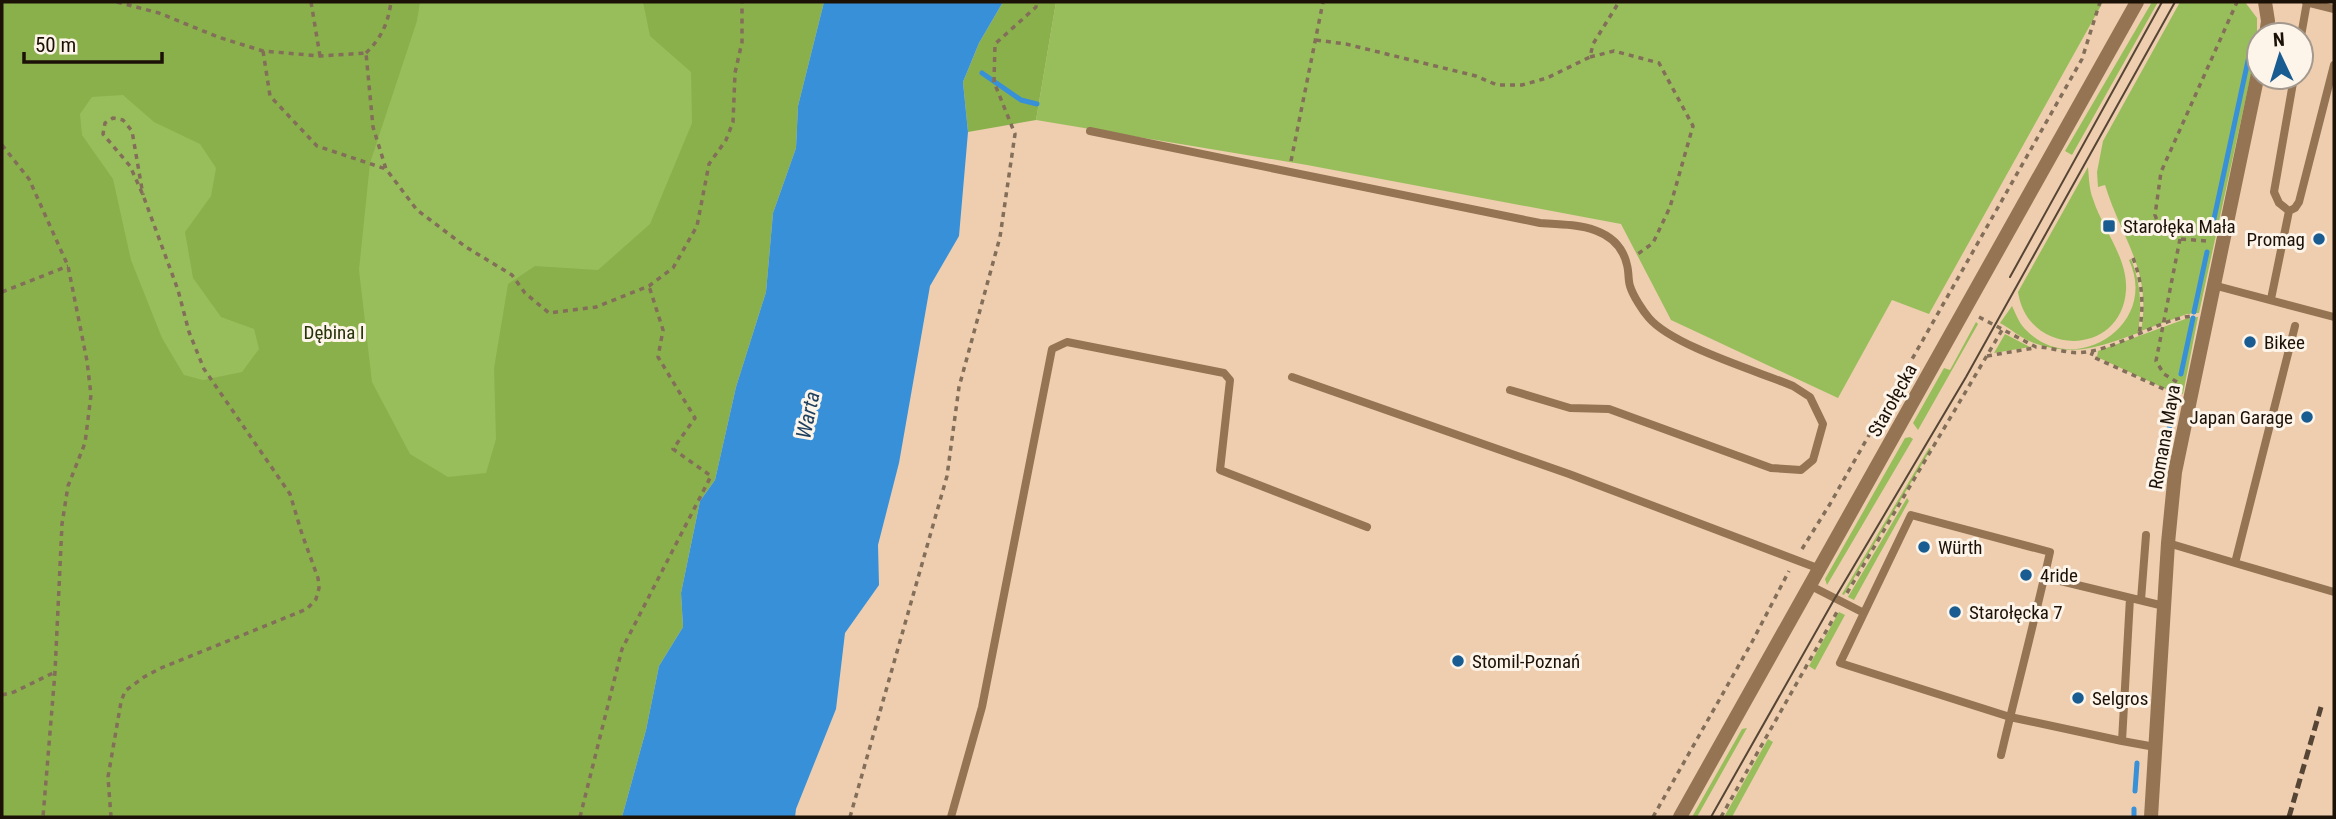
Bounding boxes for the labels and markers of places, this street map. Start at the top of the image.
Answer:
place label: Starołęka Mała [2123,215,2236,238]
marker: Starołęka Mała [2101,218,2117,234]
place label: Promag [2247,228,2305,251]
marker: Promag [2311,231,2327,247]
place label: Bikee [2264,331,2305,354]
marker: Bikee [2242,334,2258,350]
place label: Japan Garage [2190,406,2293,429]
marker: Japan Garage [2299,409,2315,425]
place label: Würth [1938,536,1983,559]
marker: Würth [1916,539,1932,555]
place label: 4ride [2040,564,2078,587]
marker: 4ride [2018,567,2034,583]
place label: Starołęcka 7 [1969,601,2063,624]
marker: Starołęcka 7 [1947,604,1963,620]
place label: Stomil-Poznań [1472,650,1580,673]
marker: Stomil-Poznań [1450,653,1466,669]
place label: Selgros [2092,687,2148,710]
marker: Selgros [2070,690,2086,706]

